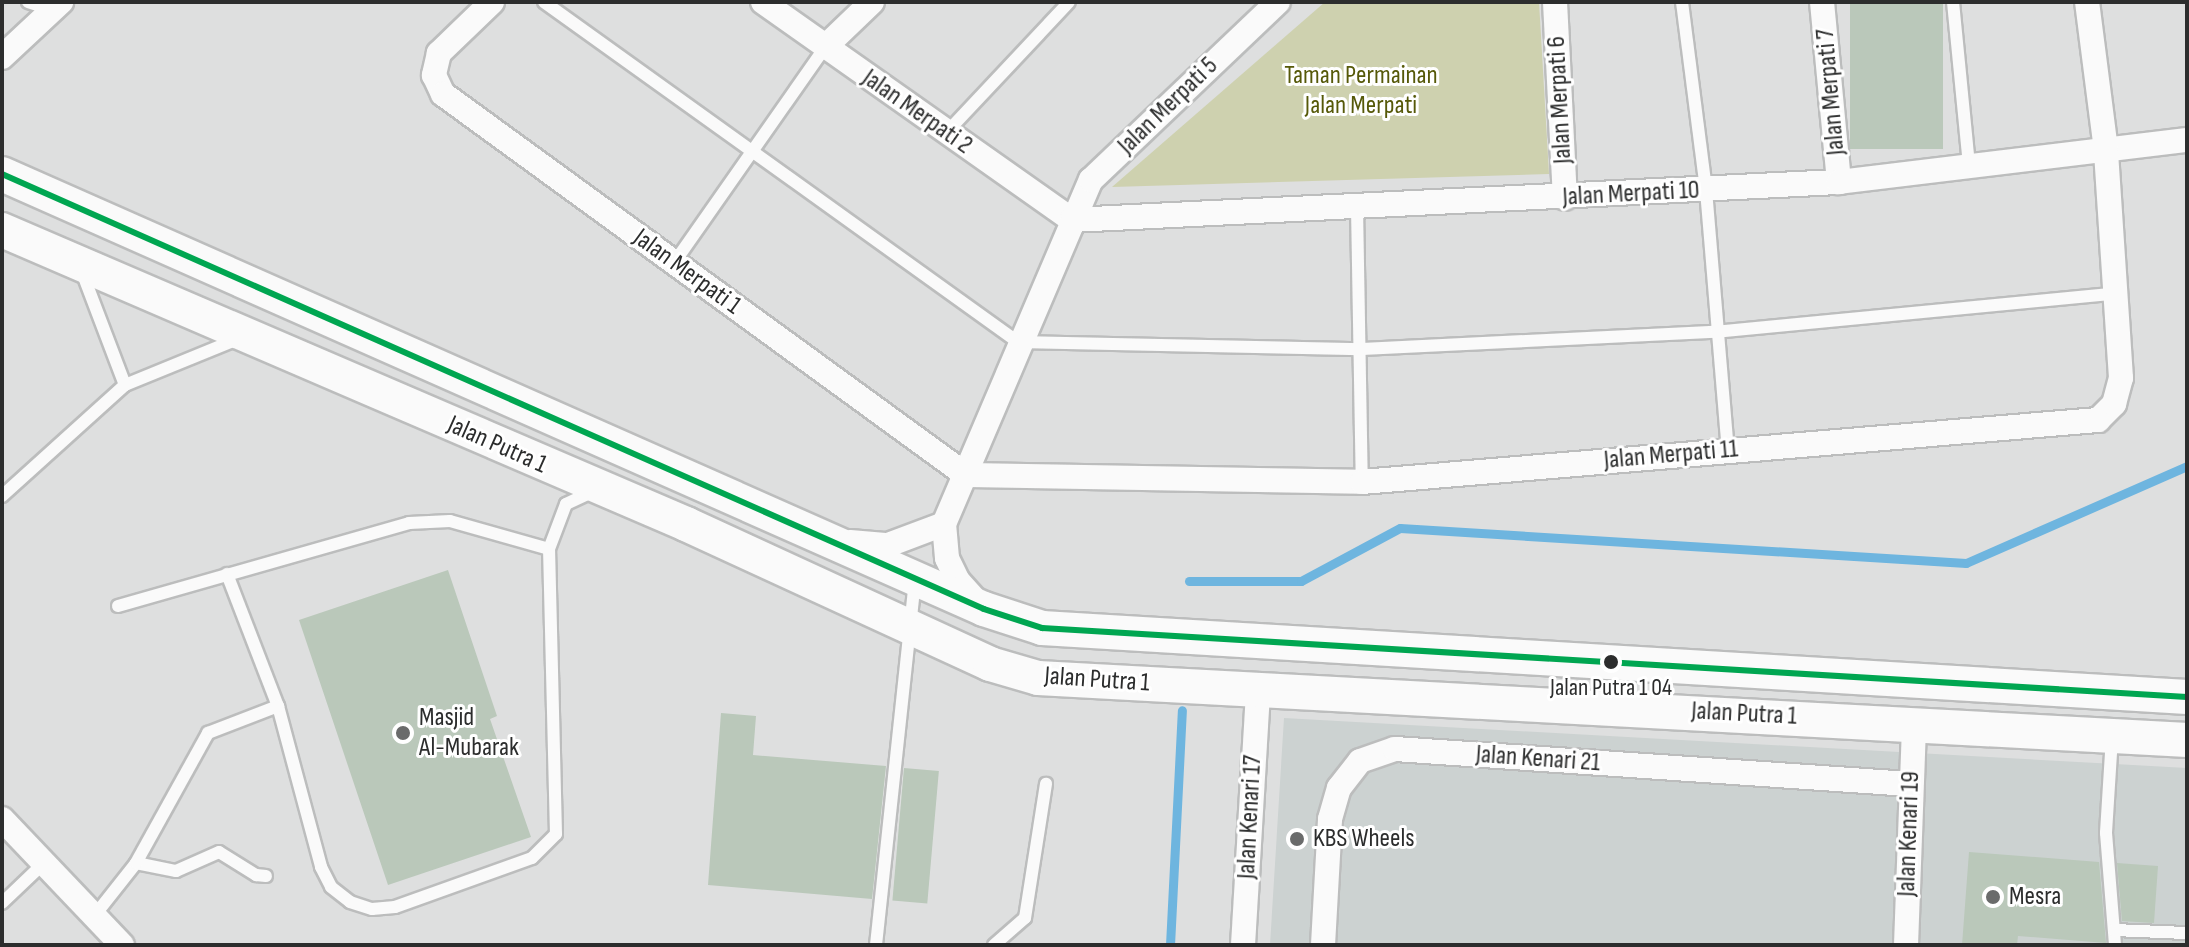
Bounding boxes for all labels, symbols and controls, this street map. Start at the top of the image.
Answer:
street label: Jalan Merpati 7 [1810,27,1852,157]
street label: Jalan Merpati 6 [1541,35,1579,165]
street label: Jalan Merpati 5 [1112,51,1224,161]
park label: Taman Permainan Jalan Merpati [1284,60,1438,122]
street label: Jalan Merpati 2 [856,63,978,161]
street label: Jalan Merpati 10 [1562,175,1700,213]
street label: Jalan Merpati 1 [627,222,747,322]
street label: Jalan Putra 1 [442,409,552,481]
street label: Jalan Merpati 11 [1603,434,1739,476]
marker: Jalan Putra 1 04 [1603,654,1619,670]
street label: Jalan Putra 1 [1043,661,1151,699]
place label: Jalan Putra 1 04 [1550,674,1672,702]
street label: Jalan Putra 1 [1691,696,1797,732]
place label: Masjid Al-Mubarak [419,702,519,764]
marker: Masjid Al-Mubarak [394,724,412,742]
street label: Jalan Kenari 21 [1475,739,1601,779]
street label: Jalan Kenari 17 [1231,754,1269,880]
street label: Jalan Kenari 19 [1891,771,1927,897]
place label: KBS Wheels [1313,823,1415,855]
marker: KBS Wheels [1288,830,1306,848]
place label: Mesra [2009,881,2061,913]
marker: Mesra [1984,888,2002,906]

